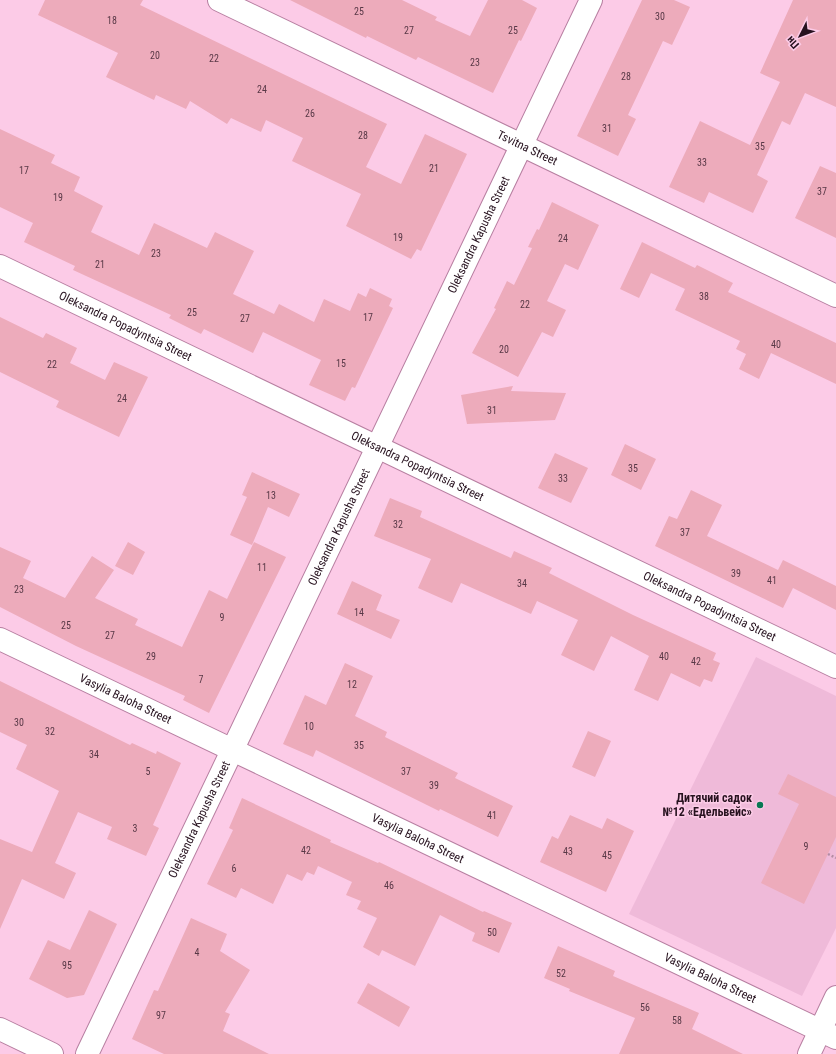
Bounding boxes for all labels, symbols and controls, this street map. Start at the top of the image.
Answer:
house number: 25 [354,6,364,17]
house number: 30 [655,11,665,22]
house number: 18 [107,15,117,26]
north arrow [780,16,820,56]
house number: 27 [404,25,414,36]
house number: 25 [508,25,518,36]
text: Пн [784,33,802,51]
house number: 20 [150,50,160,61]
house number: 22 [209,53,219,64]
house number: 23 [470,57,480,68]
house number: 28 [621,71,631,82]
house number: 24 [257,84,267,95]
house number: 26 [305,108,315,119]
house number: 31 [602,123,612,134]
street label: Tsvitna Street [495,128,560,168]
house number: 28 [358,130,368,141]
house number: 35 [755,141,765,152]
house number: 33 [697,157,707,168]
house number: 21 [429,163,439,174]
house number: 17 [19,165,29,176]
street label: Oleksandra Kapusha Street [445,174,513,296]
house number: 37 [817,186,827,197]
house number: 19 [53,192,63,203]
house number: 19 [393,232,403,243]
house number: 24 [558,233,568,244]
house number: 23 [151,248,161,259]
house number: 21 [95,259,105,270]
street label: Oleksandra Popadyntsia Street [57,288,194,364]
house number: 38 [699,291,709,302]
house number: 22 [520,299,530,310]
house number: 25 [187,307,197,318]
house number: 17 [363,312,373,323]
house number: 27 [240,313,250,324]
house number: 40 [771,339,781,350]
house number: 20 [499,344,509,355]
house number: 15 [336,358,346,369]
house number: 22 [47,359,57,370]
house number: 24 [117,393,127,404]
house number: 31 [487,405,497,416]
street label: Oleksandra Popadyntsia Street [349,428,486,504]
house number: 35 [628,463,638,474]
street label: Oleksandra Kapusha Street [305,466,373,588]
house number: 33 [558,473,568,484]
house number: 13 [266,490,276,501]
house number: 32 [393,519,403,530]
house number: 37 [680,527,690,538]
house number: 11 [257,562,267,573]
house number: 39 [731,568,741,579]
street label: Oleksandra Popadyntsia Street [641,569,779,644]
house number: 41 [767,575,777,586]
house number: 34 [517,578,527,589]
house number: 23 [14,584,24,595]
house number: 14 [354,607,364,618]
house number: 9 [220,612,225,623]
house number: 25 [61,620,71,631]
house number: 27 [105,630,115,641]
house number: 29 [146,651,156,662]
house number: 40 [659,651,669,662]
house number: 42 [691,656,701,667]
street label: Vasylia Baloha Street [77,671,174,727]
house number: 7 [199,674,204,685]
house number: 12 [347,679,357,690]
house number: 30 [14,717,24,728]
house number: 10 [304,721,314,732]
house number: 32 [45,726,55,737]
house number: 35 [354,740,364,751]
house number: 34 [89,749,99,760]
street label: Oleksandra Kapusha Street [165,758,233,880]
house number: 5 [146,766,151,777]
house number: 37 [401,766,411,777]
house number: 39 [429,780,439,791]
place label: Дитячий садок №12 «Едельвейс» [662,791,752,819]
marker: Дитячий садок №12 «Едельвейс» [755,800,765,810]
house number: 41 [487,810,497,821]
street label: Vasylia Baloha Street [370,811,467,867]
house number: 3 [133,823,138,834]
house number: 9 [804,841,809,852]
house number: 42 [301,845,311,856]
house number: 43 [563,846,573,857]
house number: 45 [602,850,612,861]
house number: 6 [232,863,237,874]
house number: 46 [384,880,394,891]
house number: 50 [487,927,497,938]
house number: 4 [195,947,200,958]
street label: Vasylia Baloha Street [662,950,759,1006]
house number: 95 [62,960,72,971]
house number: 52 [556,968,566,979]
house number: 56 [640,1002,650,1013]
house number: 97 [156,1010,166,1021]
house number: 58 [672,1015,682,1026]

